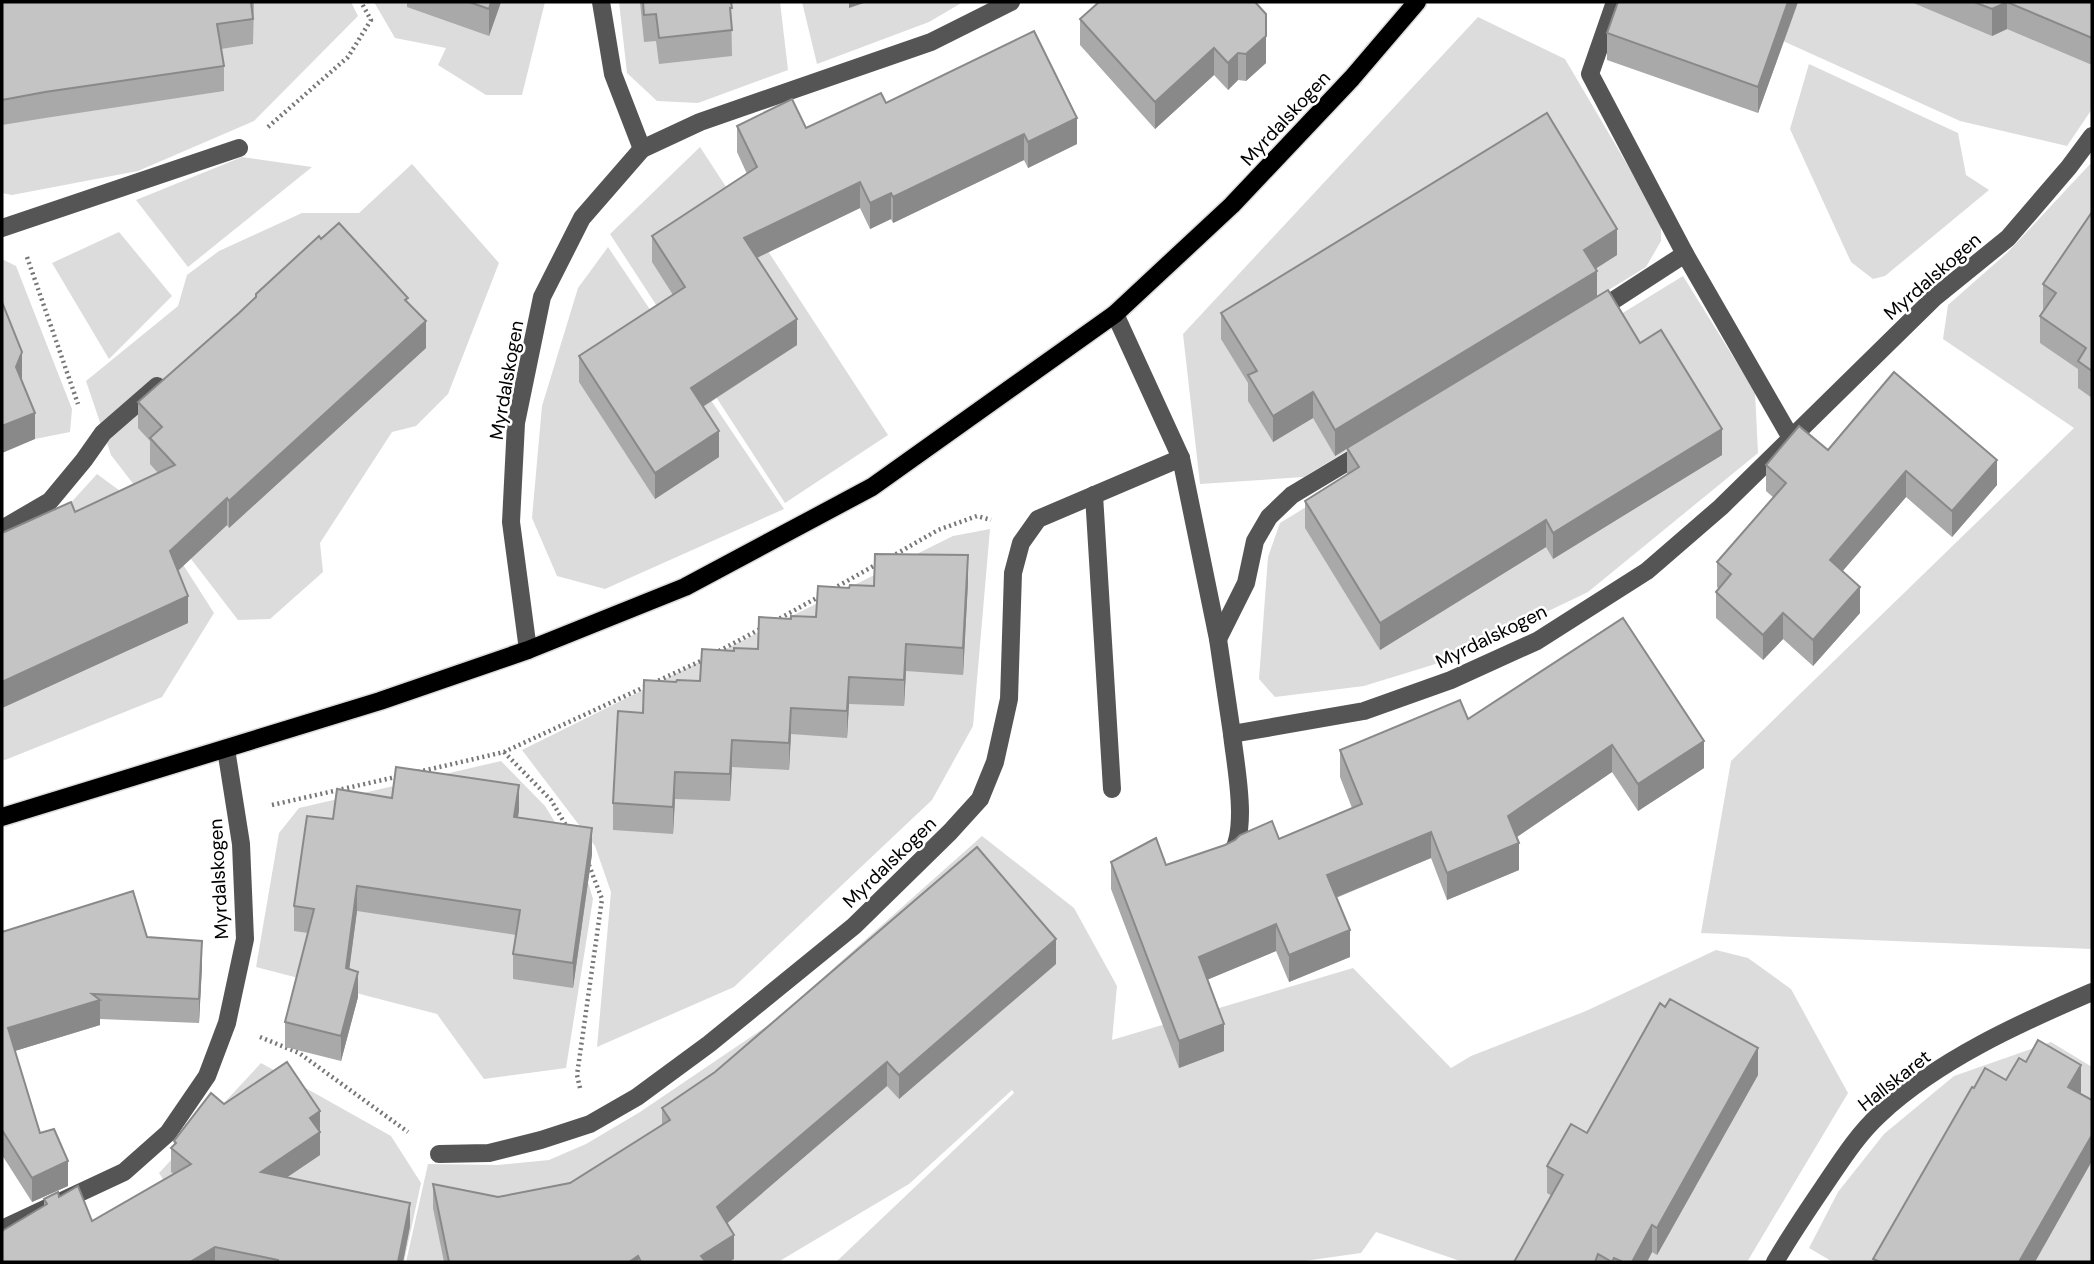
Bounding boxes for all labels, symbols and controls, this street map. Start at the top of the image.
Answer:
street label: Myrdalskogen [1235,66,1336,171]
street label: Myrdalskogen [1878,227,1986,325]
street label: Myrdalskogen [484,318,529,442]
street label: Myrdalskogen [1431,599,1551,674]
street label: Myrdalskogen [837,811,942,913]
street label: Myrdalskogen [203,818,234,940]
street label: Hallskaret [1853,1044,1936,1117]

